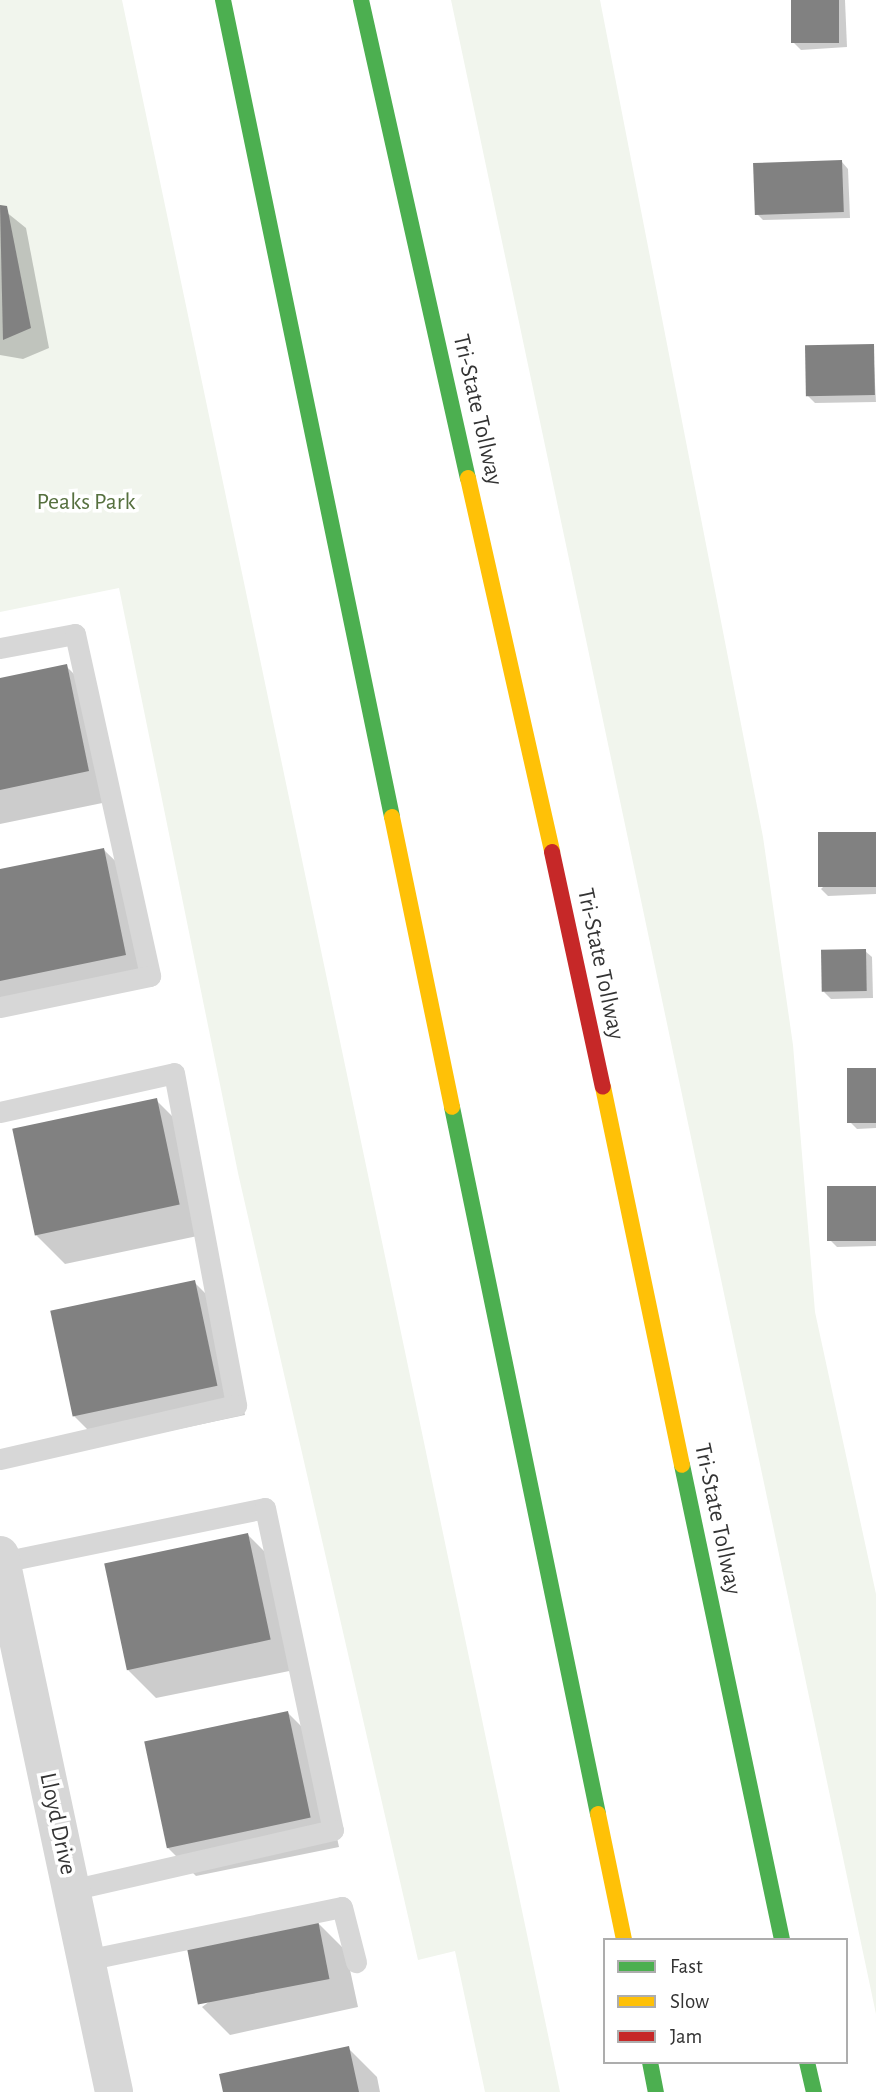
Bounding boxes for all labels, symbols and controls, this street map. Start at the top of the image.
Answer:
street label: Tri-State Tollway [446,332,508,488]
park label: Peaks Park [37,489,135,517]
street label: Tri-State Tollway [570,886,630,1042]
street label: Tri-State Tollway [687,1441,747,1597]
street label: Lloyd Drive [32,1770,82,1878]
legend [603,1938,848,2064]
text: Fast [670,1956,703,1977]
text: Slow [670,1991,709,2012]
text: Jam [670,2026,702,2047]

